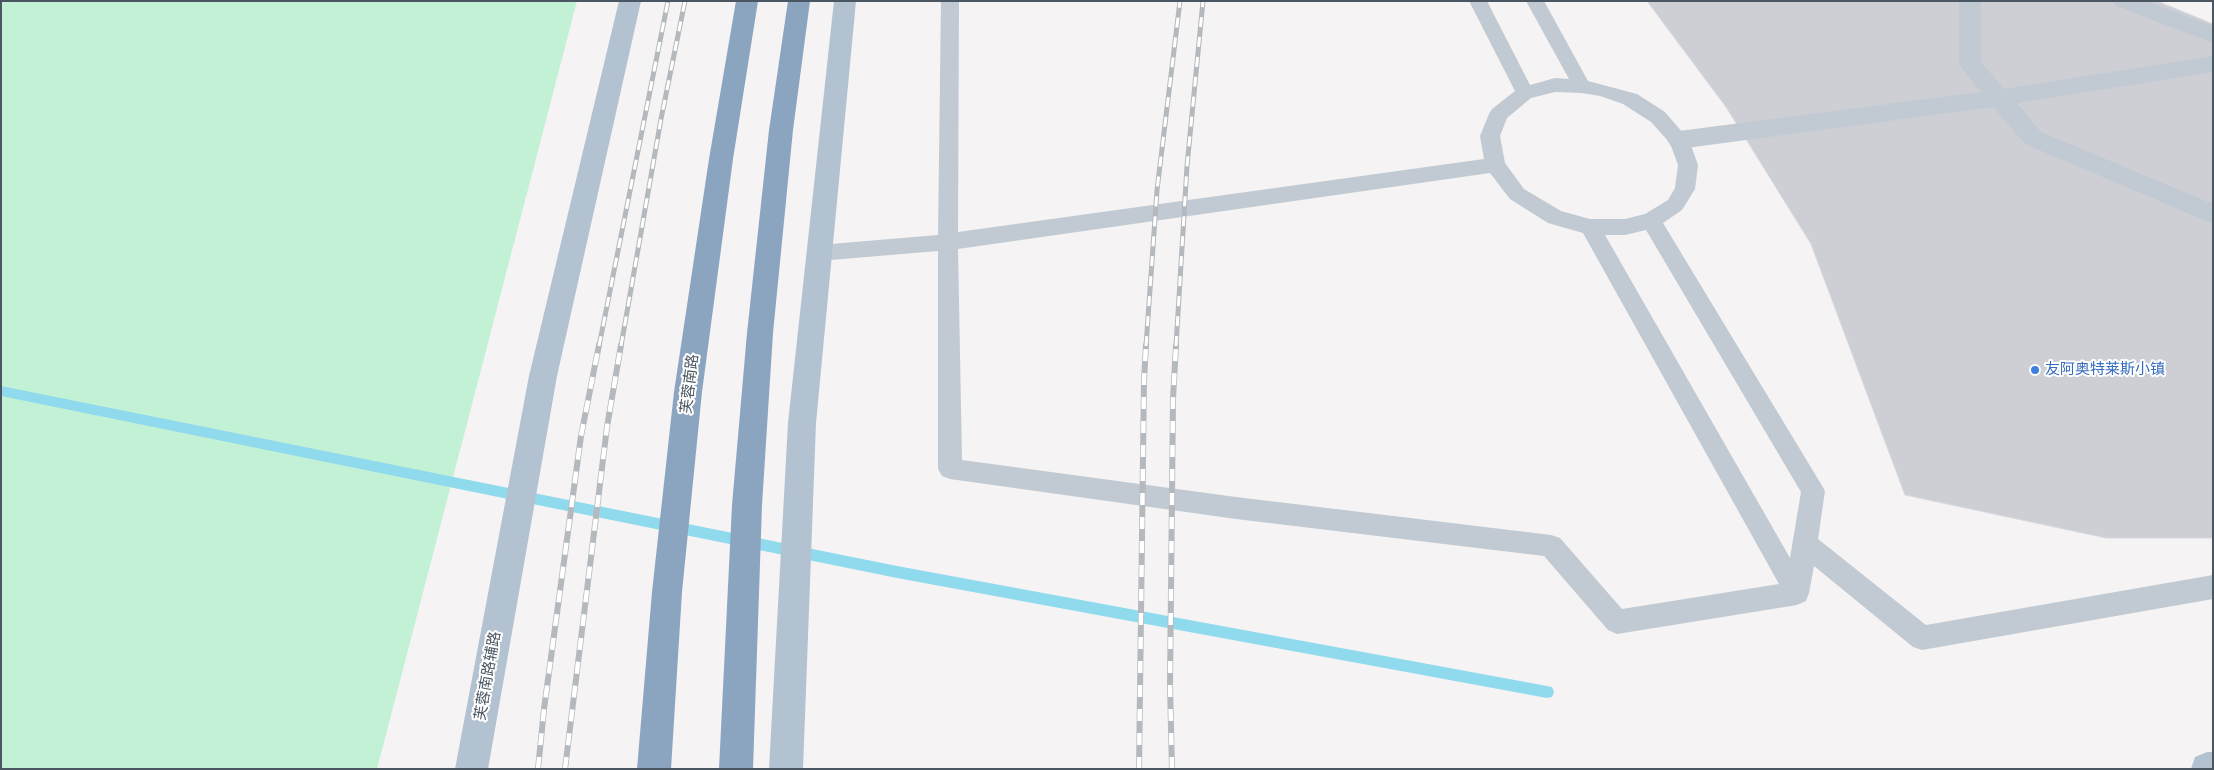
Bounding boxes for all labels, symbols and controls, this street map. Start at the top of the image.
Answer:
street label: 芙蓉南路 [677,353,703,415]
place label: 友阿奥特莱斯小镇 [2045,361,2165,379]
marker: 友阿奥特莱斯小镇 [2029,364,2041,376]
street label: 芙蓉南路辅路 [471,630,505,722]

